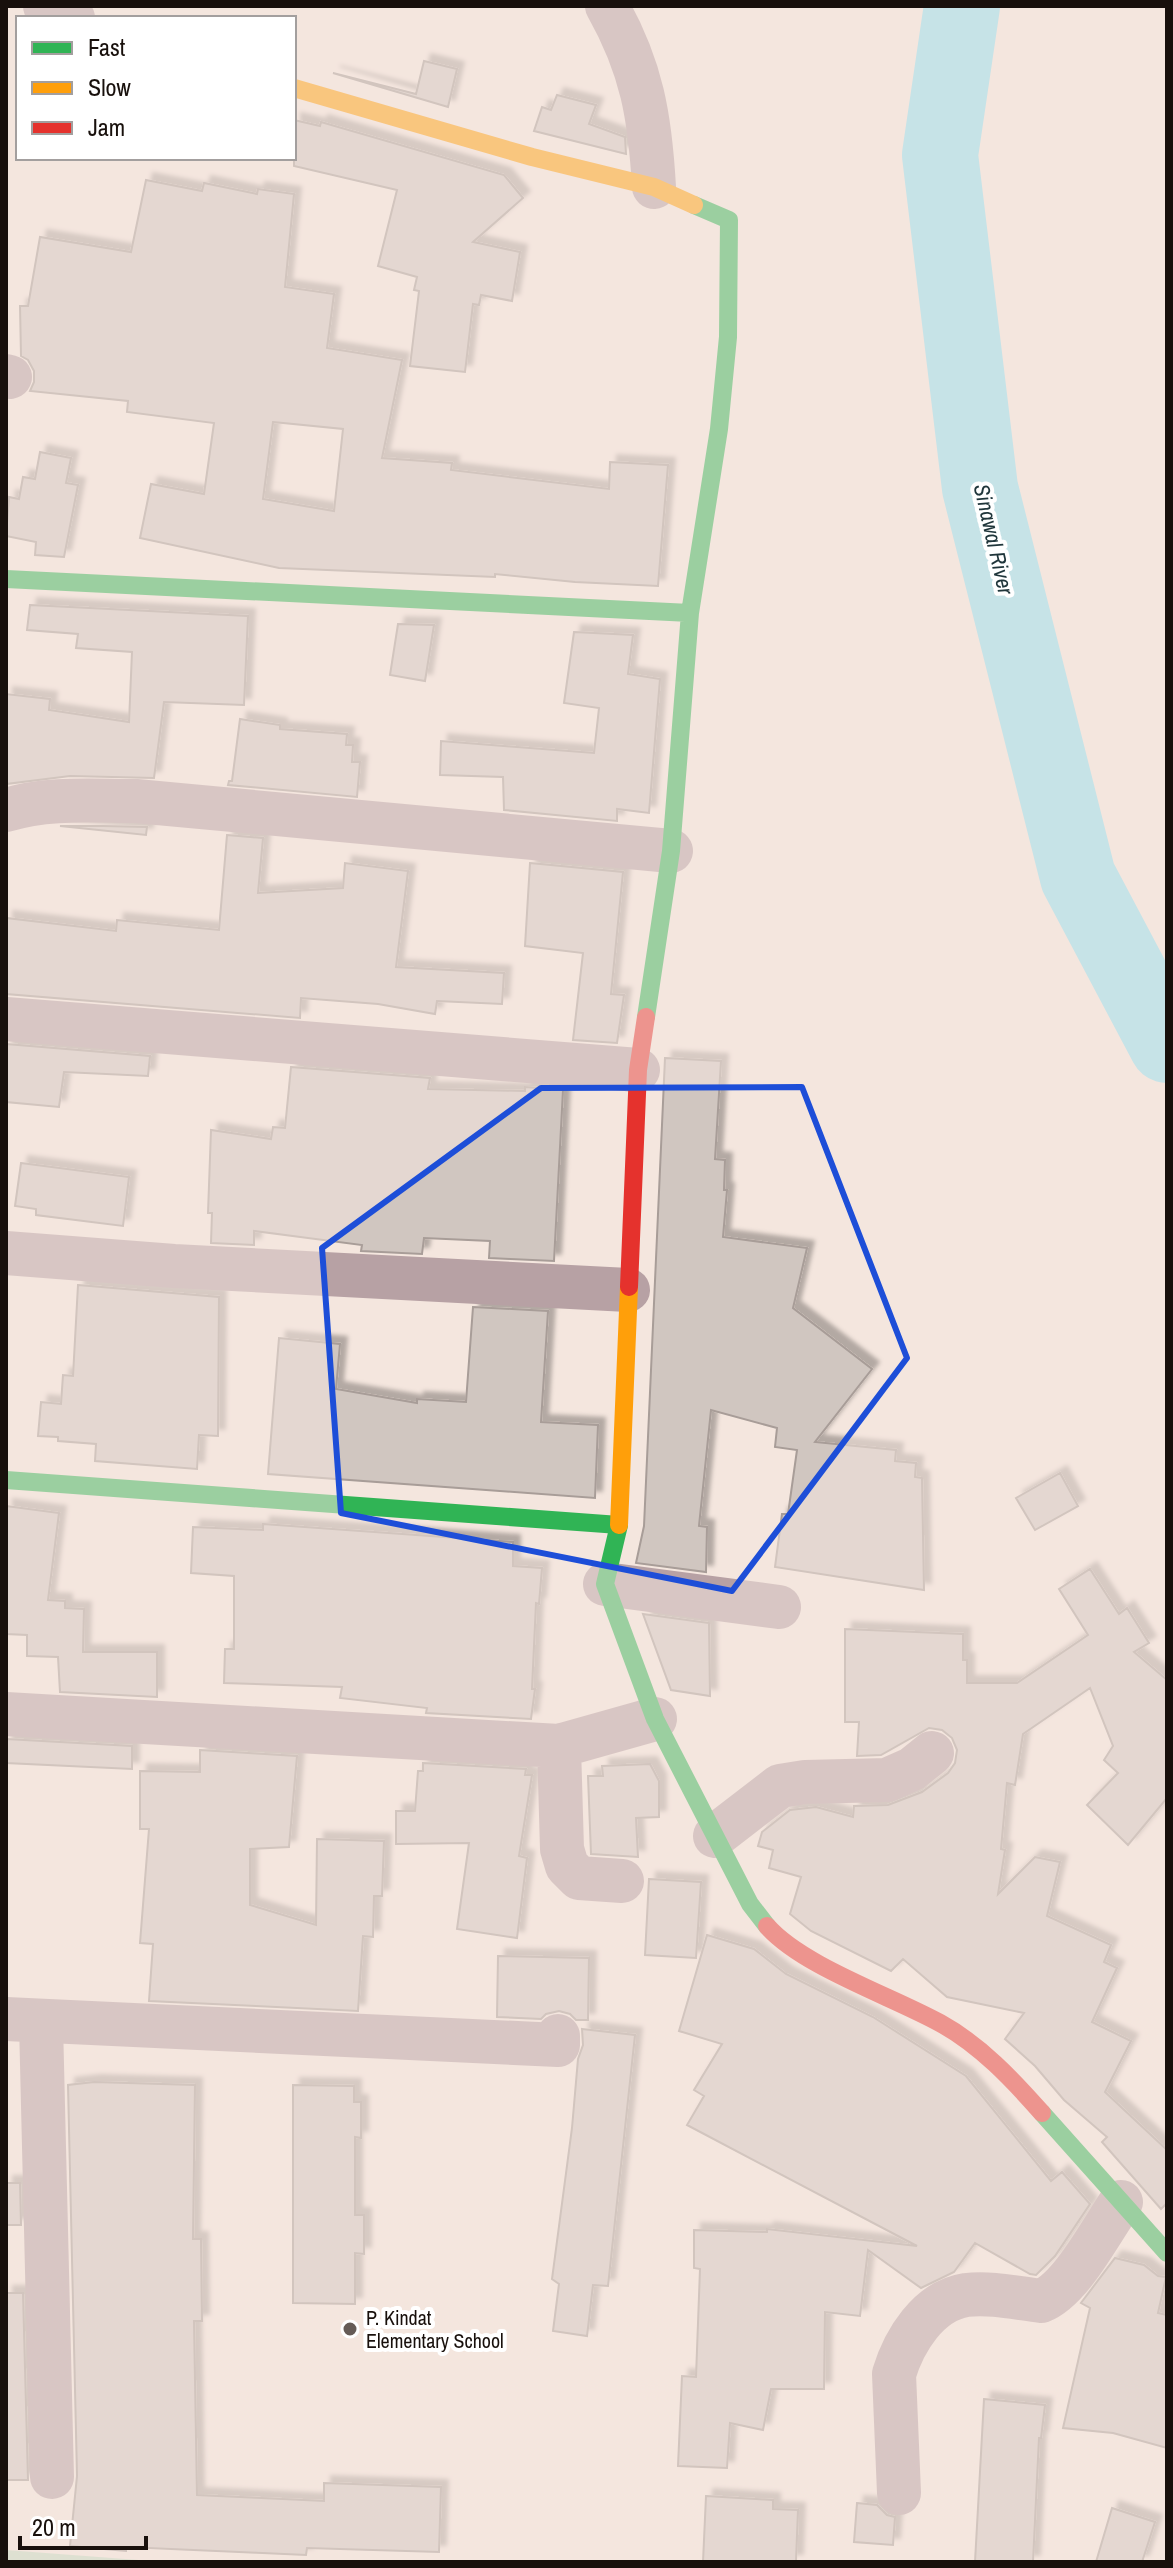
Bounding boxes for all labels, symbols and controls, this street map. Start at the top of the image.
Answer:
legend [16,16,296,160]
text: Fast [88,31,126,63]
text: Slow [88,71,131,103]
text: Jam [88,111,125,143]
water label: Sinawal River [967,481,1021,598]
place label: P. Kindat Elementary School [366,2304,504,2354]
marker: P. Kindat Elementary School [341,2320,359,2338]
scale bar [20,2500,146,2550]
text: 20 m [32,2511,76,2543]

